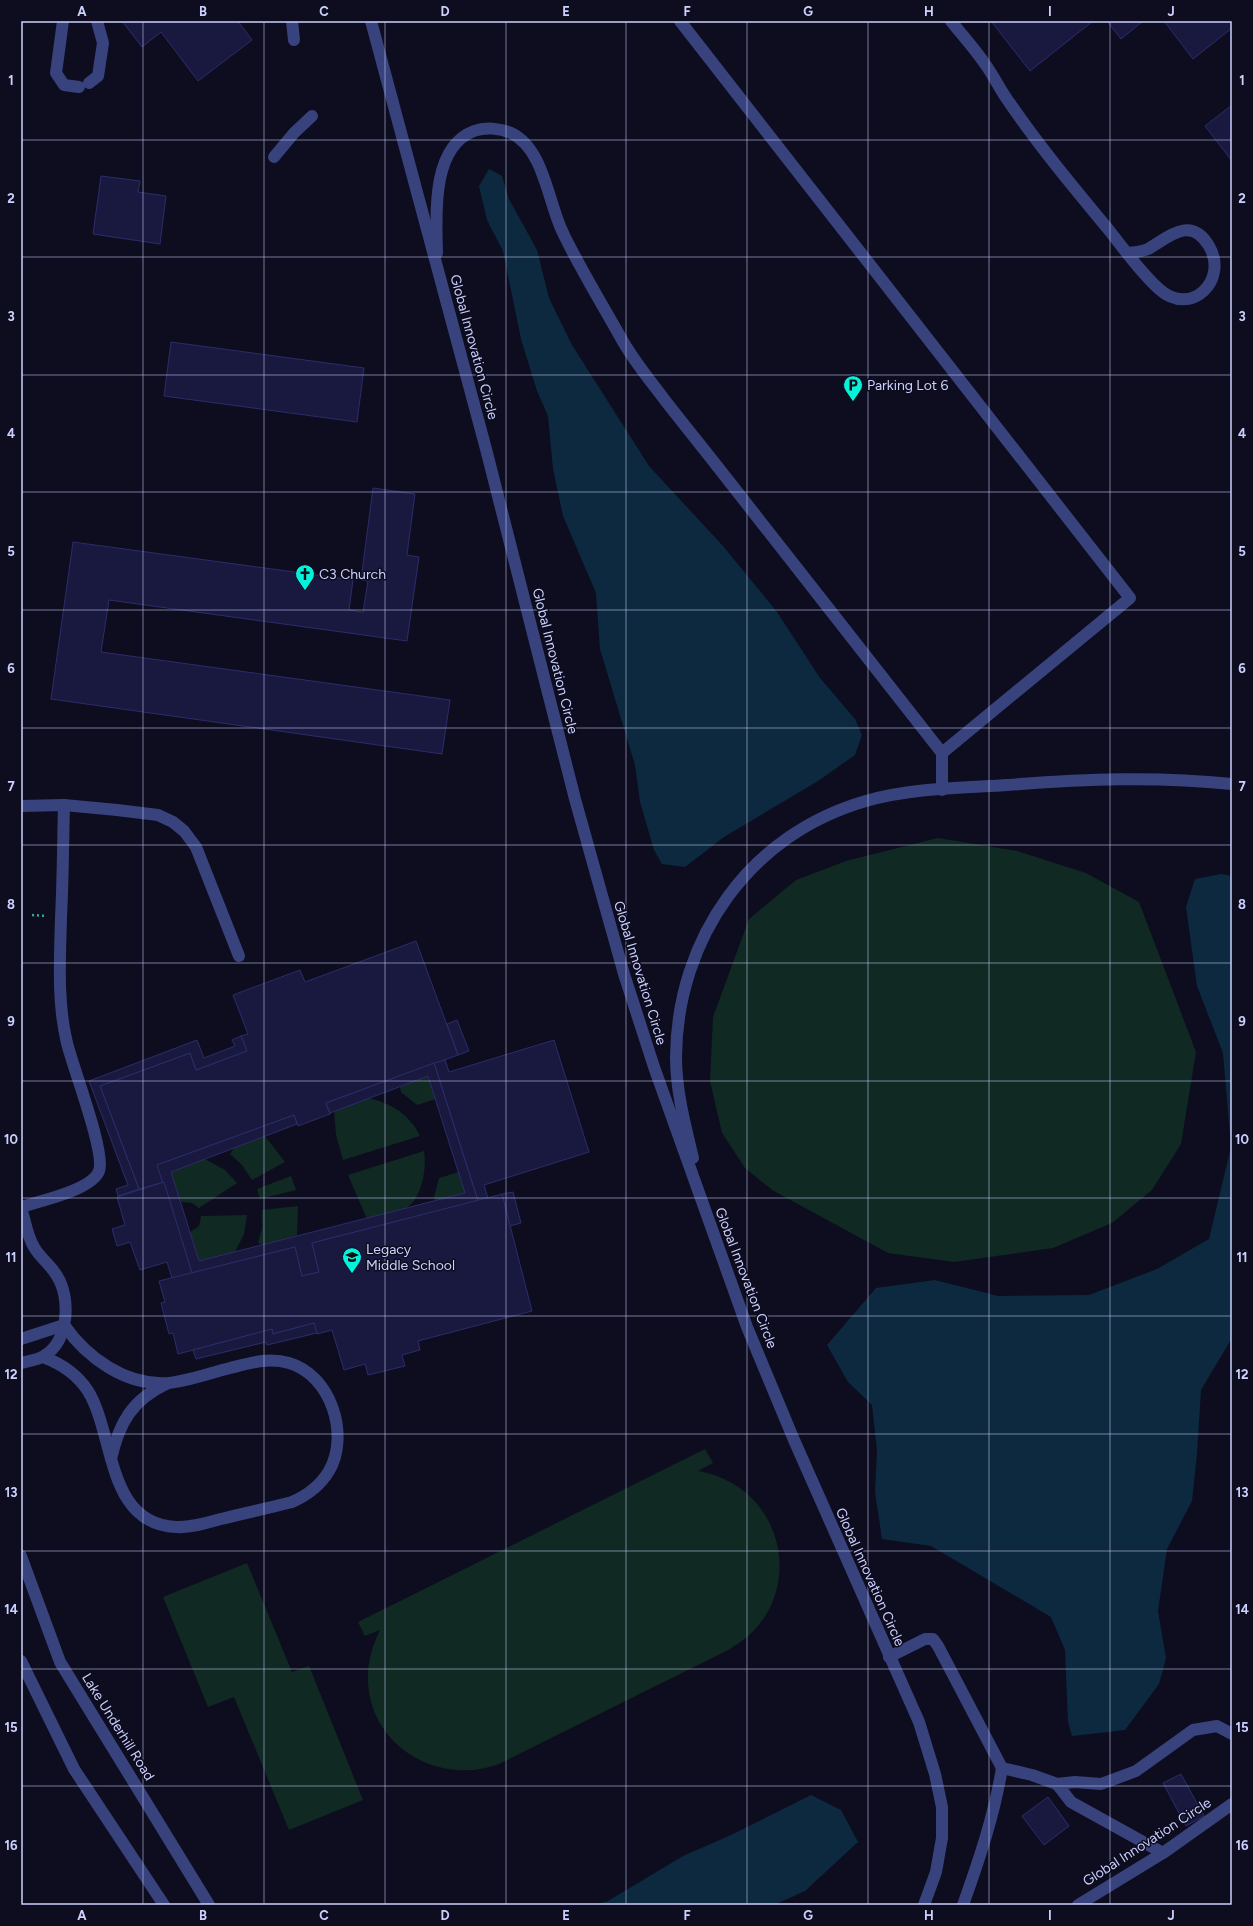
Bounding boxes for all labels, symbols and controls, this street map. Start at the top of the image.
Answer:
text: A [77,4,87,19]
text: B [199,4,207,19]
text: C [319,4,329,19]
text: D [440,4,450,19]
text: E [562,4,570,19]
text: F [683,4,691,19]
text: G [803,4,813,19]
text: H [924,4,934,19]
text: I [1048,4,1052,19]
text: J [1167,4,1175,19]
text: 1 [8,73,14,88]
text: 1 [1239,73,1245,88]
text: 2 [7,191,15,206]
text: 2 [1238,191,1246,206]
street label: Global Innovation Circle [446,273,502,422]
text: 3 [7,309,15,324]
text: 3 [1238,309,1246,324]
parking icon: Parking Lot 6 [842,374,864,402]
place label: Parking Lot 6 [867,377,949,394]
text: 4 [7,426,15,441]
text: 4 [1238,426,1246,441]
text: 5 [7,544,15,559]
text: 5 [1238,544,1246,559]
church icon: C3 Church [294,563,316,591]
place label: C3 Church [319,566,386,583]
street label: Global Innovation Circle [529,586,581,736]
text: 6 [7,661,15,676]
text: 6 [1238,661,1246,676]
text: 7 [7,779,15,794]
text: 7 [1238,779,1246,794]
text: 8 [7,897,15,912]
text: 8 [1238,897,1246,912]
street label: Global Innovation Circle [610,899,670,1047]
text: 9 [7,1014,15,1029]
text: 9 [1238,1014,1246,1029]
text: 10 [4,1132,18,1147]
text: 10 [1235,1132,1249,1147]
street label: Global Innovation Circle [711,1205,781,1351]
place label: Legacy Middle School [366,1241,455,1274]
school or university icon: Legacy Middle School [341,1246,363,1274]
text: 11 [6,1250,16,1265]
text: 11 [1237,1250,1247,1265]
text: 12 [4,1367,18,1382]
text: 12 [1235,1367,1249,1382]
text: 13 [5,1485,17,1500]
text: 13 [1236,1485,1248,1500]
street label: Global Innovation Circle [832,1505,908,1649]
text: 14 [4,1602,18,1617]
text: 14 [1235,1602,1249,1617]
street label: Lake Underhill Road [78,1670,158,1784]
text: 15 [4,1720,18,1735]
text: 15 [1235,1720,1249,1735]
street label: Global Innovation Circle [1080,1794,1215,1890]
text: 16 [4,1838,18,1853]
text: 16 [1235,1838,1249,1853]
text: A [77,1908,87,1923]
text: B [199,1908,207,1923]
text: C [319,1908,329,1923]
text: D [440,1908,450,1923]
text: E [562,1908,570,1923]
text: F [683,1908,691,1923]
text: G [803,1908,813,1923]
text: H [924,1908,934,1923]
text: I [1048,1908,1052,1923]
text: J [1167,1908,1175,1923]

